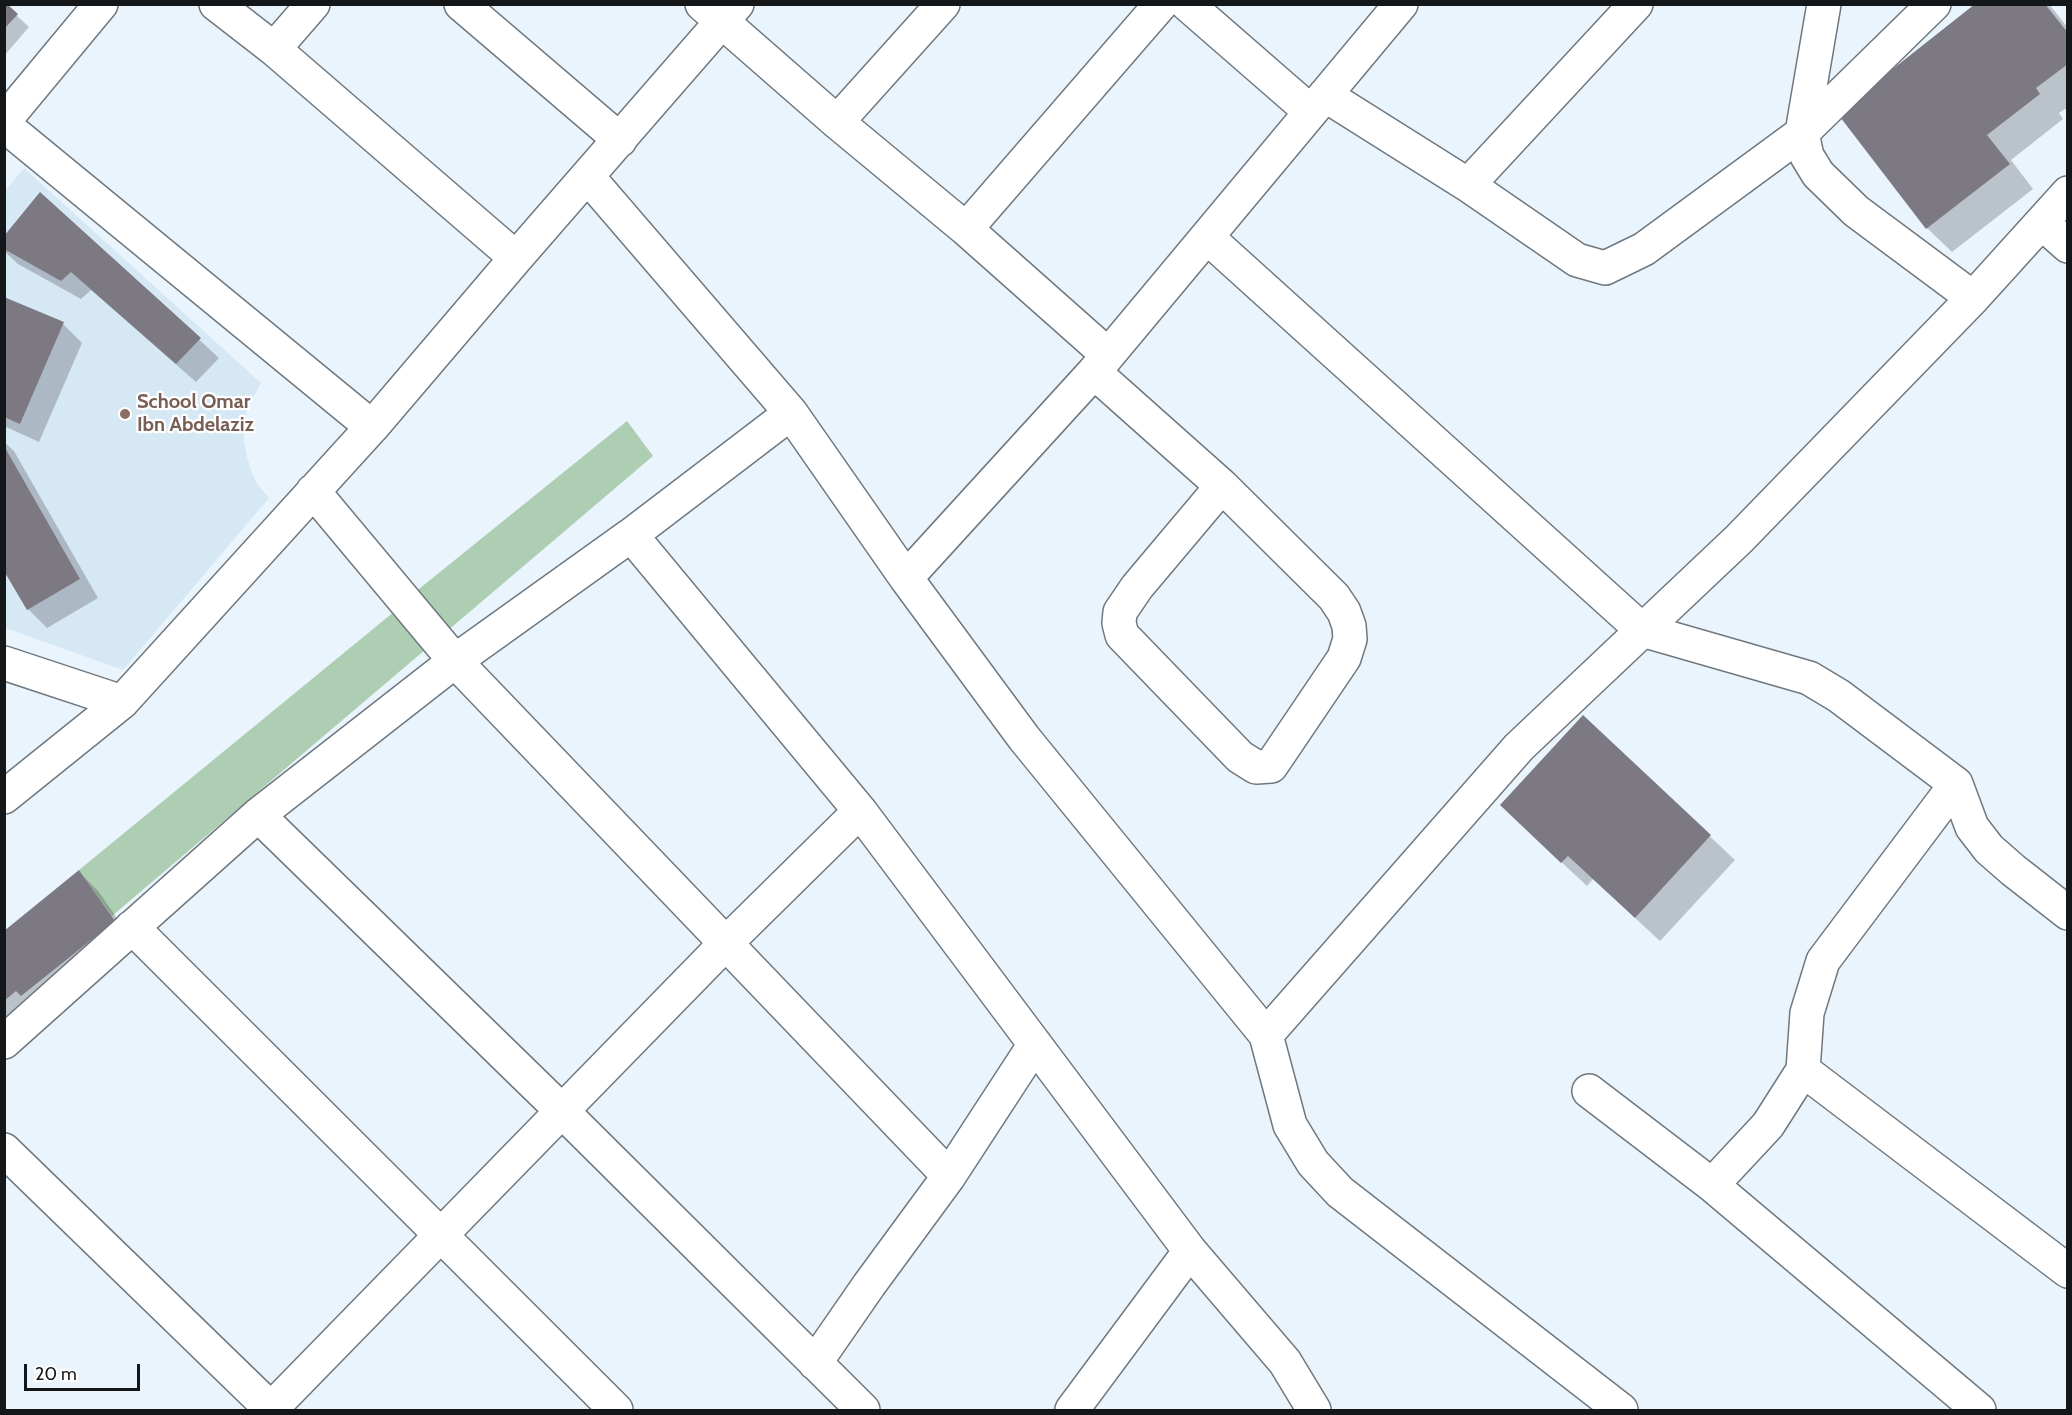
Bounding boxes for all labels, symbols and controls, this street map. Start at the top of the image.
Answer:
place label: School Omar Ibn Abdelaziz [137,390,254,437]
marker: School Omar Ibn Abdelaziz [118,407,132,421]
scale bar [27,1352,142,1390]
text: 20 m [35,1363,77,1385]

